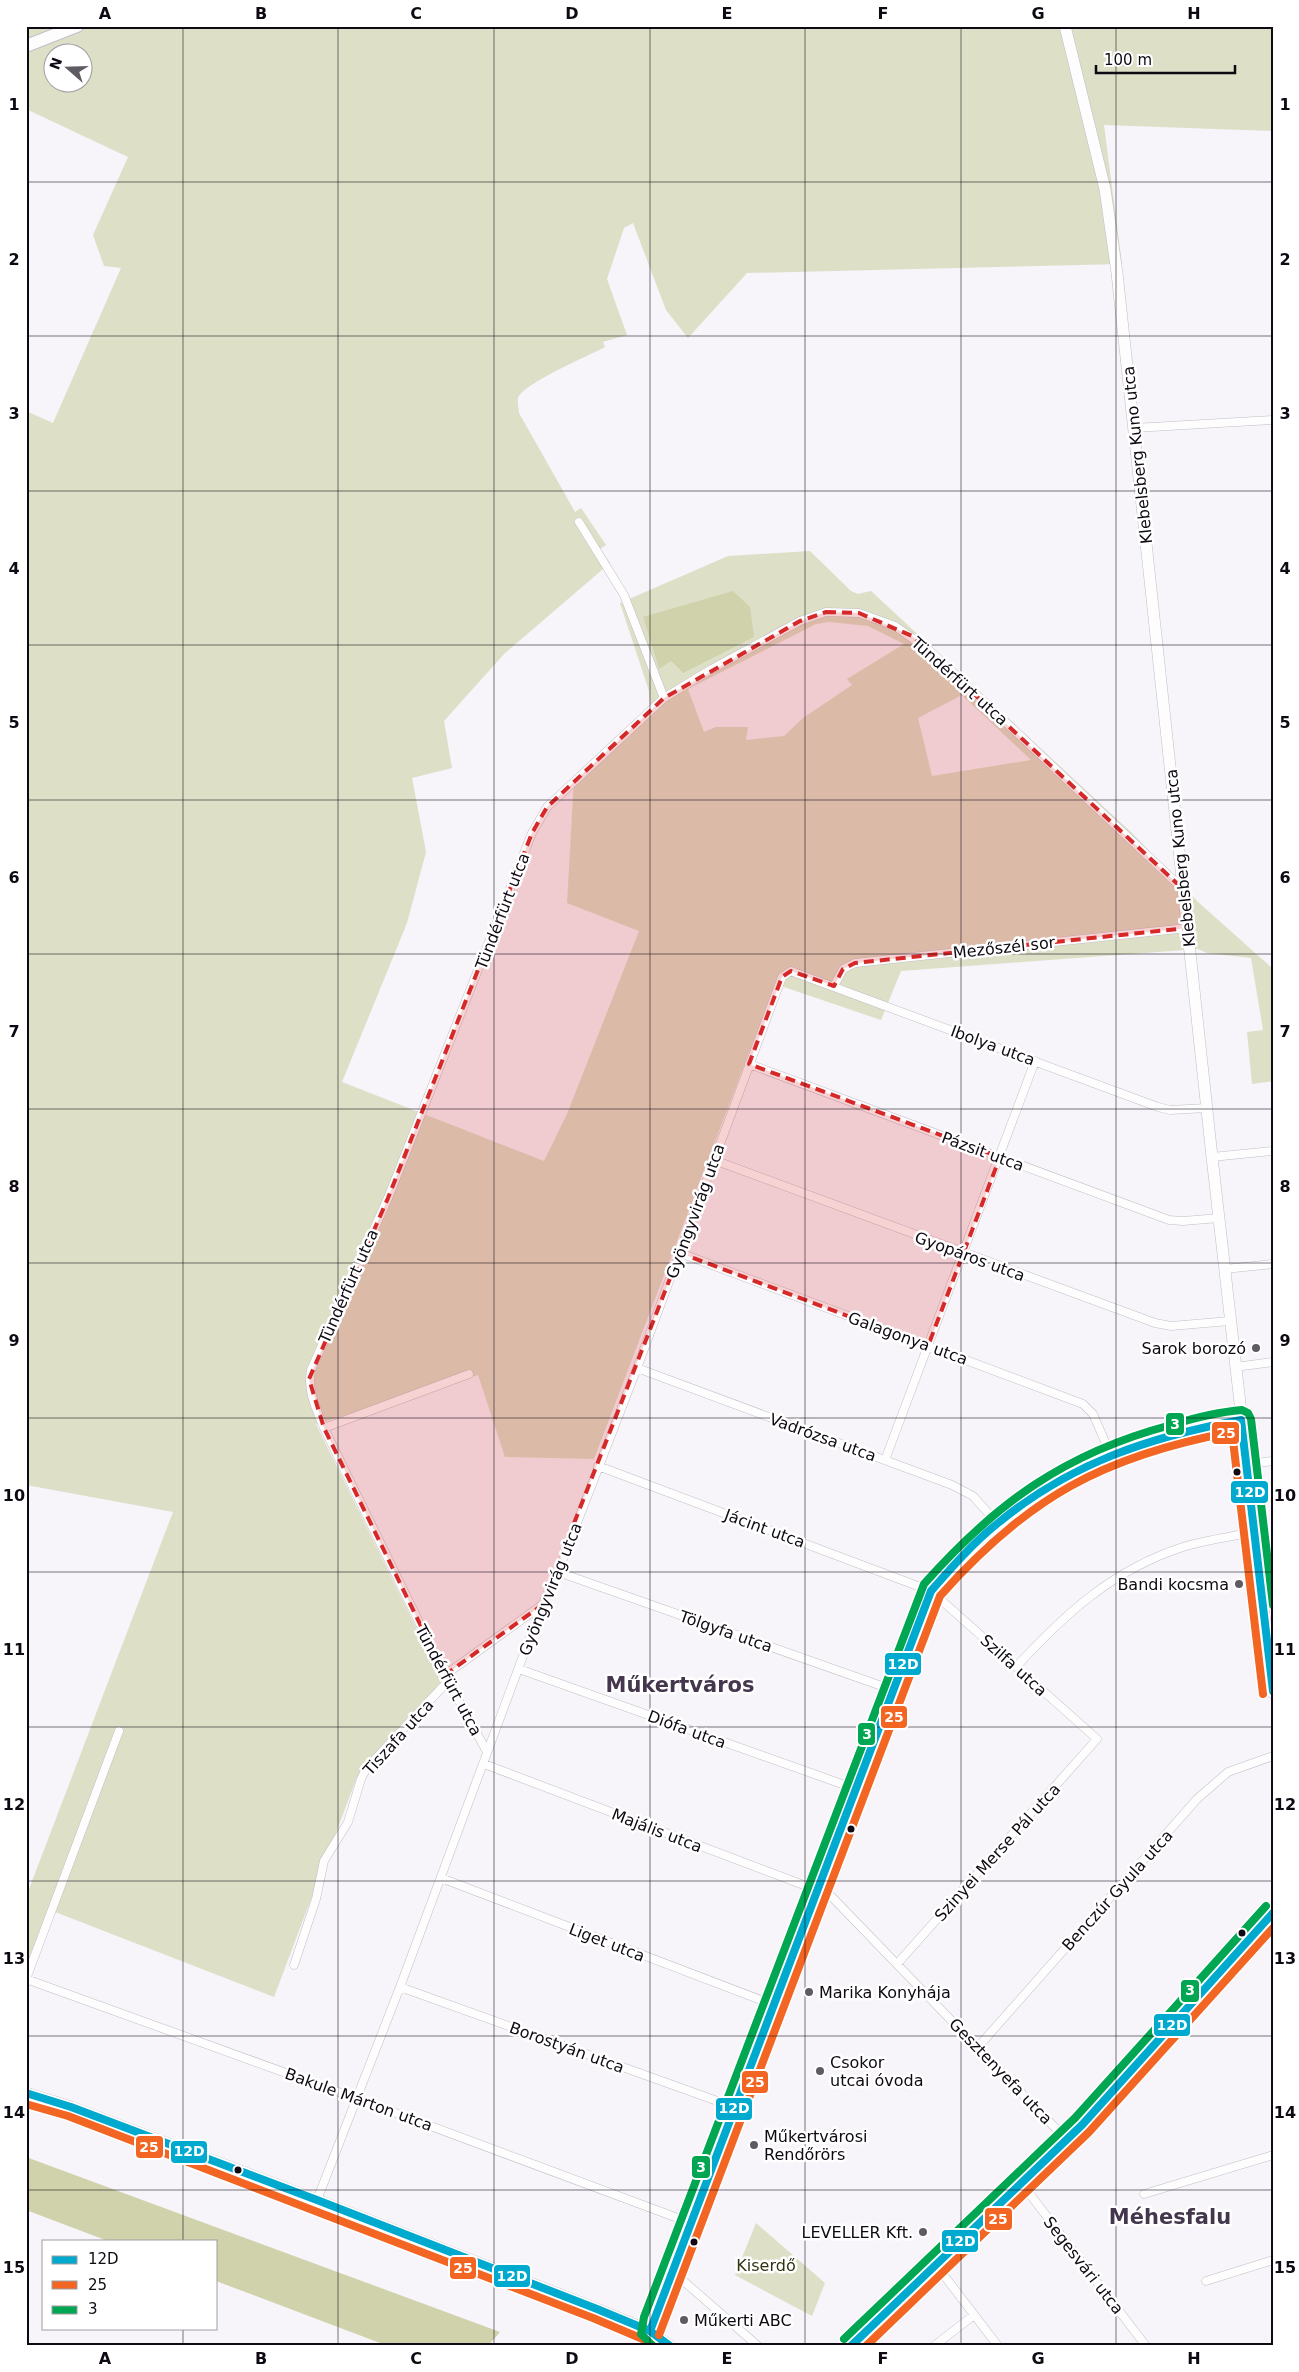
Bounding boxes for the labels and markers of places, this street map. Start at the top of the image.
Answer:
place label: Sarok borozó [1142,1339,1246,1358]
marker: Sarok borozó [1250,1342,1262,1354]
unlabelled marker [1232,1467,1242,1477]
place label: Bandi kocsma [1117,1575,1229,1594]
marker: Bandi kocsma [1233,1578,1245,1590]
unlabelled marker [846,1824,856,1834]
unlabelled marker [1237,1928,1247,1938]
place label: Marika Konyhája [819,1983,951,2002]
marker: Marika Konyhája [803,1986,815,1998]
place label: Csokor utcai óvoda [830,2053,924,2090]
marker: Csokor utcai óvoda [814,2065,826,2077]
place label: Műkertvárosi Rendőrörs [764,2127,867,2164]
marker: Műkertvárosi Rendőrörs [748,2139,760,2151]
unlabelled marker [233,2165,243,2175]
place label: LEVELLER Kft. [802,2223,913,2242]
marker: LEVELLER Kft. [917,2226,929,2238]
unlabelled marker [689,2237,699,2247]
place label: Műkerti ABC [694,2311,792,2330]
marker: Műkerti ABC [678,2314,690,2326]

